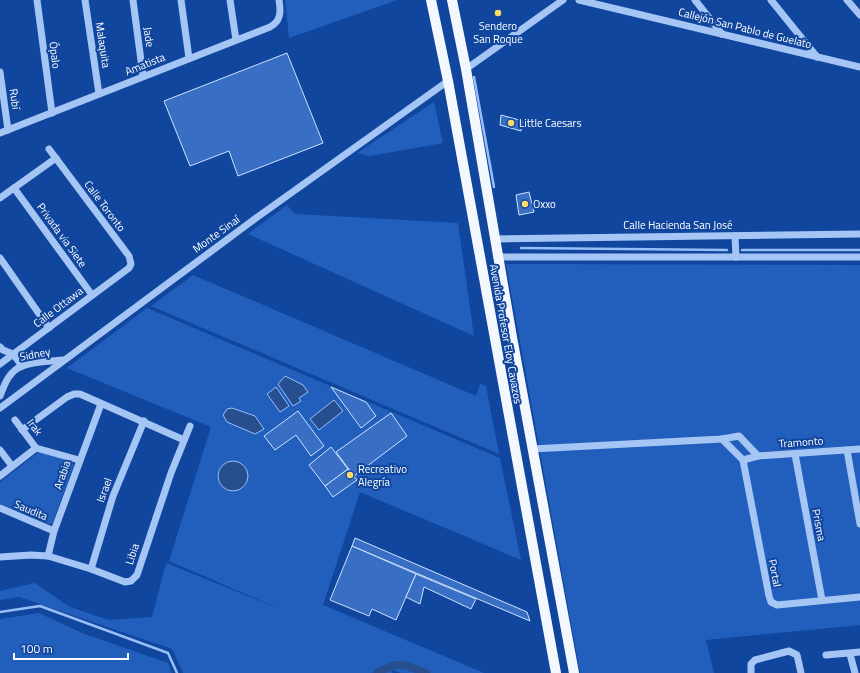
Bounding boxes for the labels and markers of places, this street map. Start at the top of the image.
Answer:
marker: Sendero San Roque [493,8,503,18]
place label: Sendero San Roque [473,18,523,47]
place label: Little Caesars [519,115,582,131]
marker: Little Caesars [506,118,516,128]
place label: Oxxo [533,196,556,212]
marker: Oxxo [520,199,530,209]
place label: Recreativo Alegría [358,461,407,490]
marker: Recreativo Alegría [345,470,355,480]

